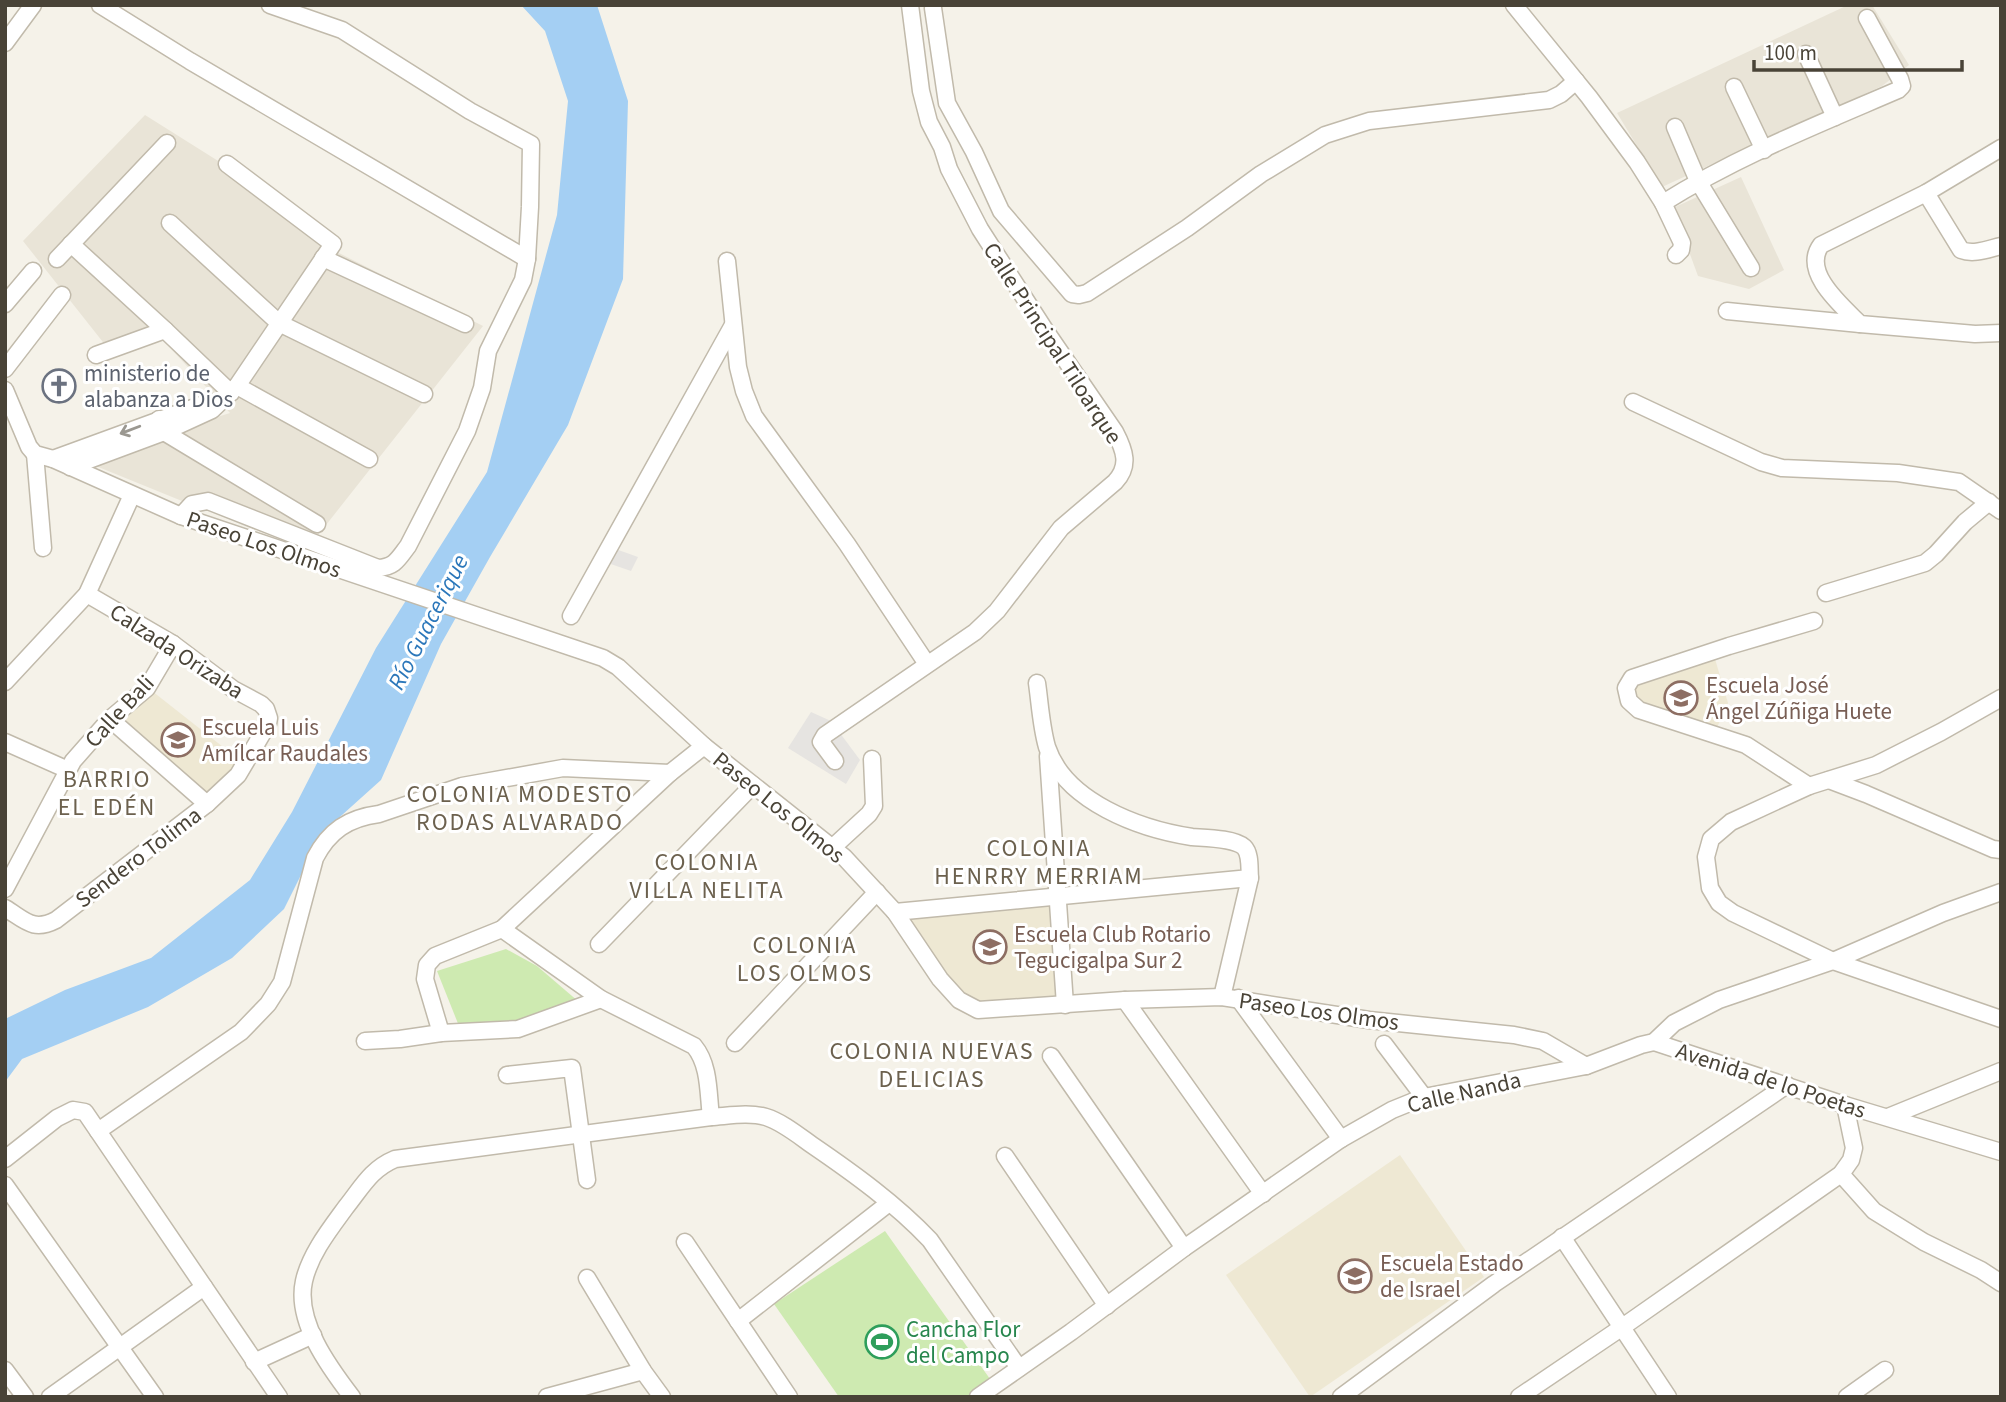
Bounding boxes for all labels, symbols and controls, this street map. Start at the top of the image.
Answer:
scale bar [1754,28,1962,72]
text: 100 m [1764,38,1817,68]
street label: Calle Principal Tiloarque [975,236,1130,451]
place label: ministerio de alabanza a Dios [84,357,233,416]
church icon: ministerio de alabanza a Dios [40,367,78,405]
one-way arrow [120,425,142,438]
street label: Paseo Los Olmos [182,503,346,586]
water label: Río Guacerique [379,548,478,696]
street label: Calzada Orizaba [103,596,250,707]
street label: Calle Bali [77,668,162,755]
place label: Escuela José Ángel Zúñiga Huete [1706,669,1892,728]
school or university icon: Escuela José Ángel Zúñiga Huete [1662,679,1700,717]
place label: Escuela Luis Amílcar Raudales [202,711,368,770]
school or university icon: Escuela Luis Amílcar Raudales [159,721,197,759]
street label: Paseo Los Olmos [706,744,852,871]
district label: BARRIO EL EDÉN [58,762,156,825]
district label: COLONIA MODESTO RODAS ALVARADO [407,777,633,840]
street label: Sendero Tolima [68,799,208,916]
district label: COLONIA HENRRY MERRIAM [934,831,1144,894]
district label: COLONIA VILLA NELITA [630,845,784,908]
place label: Escuela Club Rotario Tegucigalpa Sur 2 [1014,918,1211,977]
district label: COLONIA LOS OLMOS [737,928,873,991]
school or university icon: Escuela Club Rotario Tegucigalpa Sur 2 [971,928,1009,966]
street label: Paseo Los Olmos [1237,984,1401,1039]
district label: COLONIA NUEVAS DELICIAS [829,1034,1035,1097]
street label: Avenida de lo Poetas [1672,1034,1870,1127]
street label: Calle Nanda [1404,1063,1524,1122]
place label: Escuela Estado de Israel [1380,1247,1524,1306]
school or university icon: Escuela Estado de Israel [1336,1257,1374,1295]
place label: Cancha Flor del Campo [906,1313,1021,1372]
sports icon: Cancha Flor del Campo [863,1323,901,1361]

